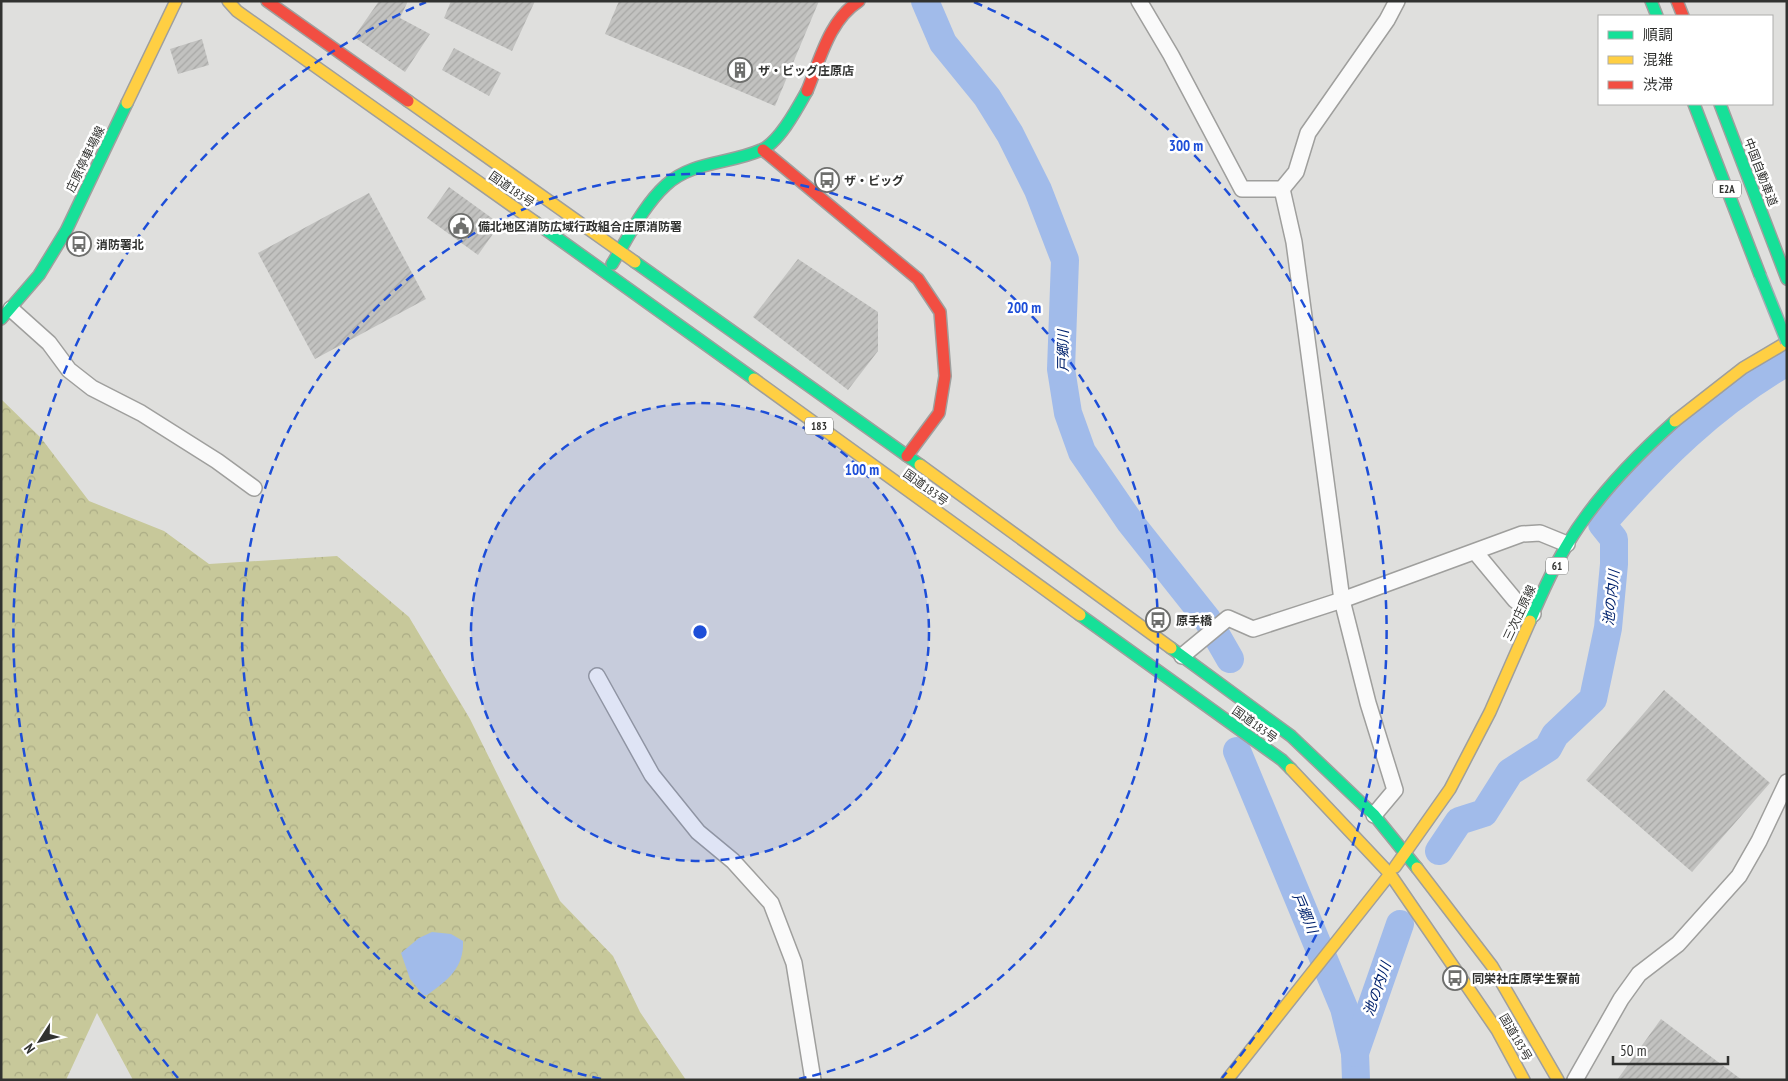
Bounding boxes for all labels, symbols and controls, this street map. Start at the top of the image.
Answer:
legend [1598,15,1773,105]
text: 順調 [1643,25,1673,44]
text: 混雑 [1643,50,1673,69]
building icon: ザ・ビッグ庄原店 [727,57,753,83]
place label: ザ・ビッグ庄原店 [758,63,854,78]
text: 渋滞 [1643,75,1673,94]
street label: 庄原停車場線 [62,123,108,195]
text: 300 m [1169,136,1203,155]
street label: 中国自動車道 [1741,136,1781,208]
bus stop icon: ザ・ビッグ [814,167,840,193]
street label: 国道183号 [486,168,538,210]
place label: ザ・ビッグ [844,173,904,188]
road number: E2A [1713,180,1741,198]
public building icon: 備北地区消防広域行政組合庄原消防署 [448,213,474,239]
place label: 備北地区消防広域行政組合庄原消防署 [478,219,682,234]
bus stop icon: 消防署北 [66,231,92,257]
place label: 消防署北 [96,237,144,252]
text: 200 m [1007,298,1041,317]
water label: 戸郷川 [1054,328,1072,372]
road number: 183 [805,418,833,434]
text: 100 m [845,460,879,479]
street label: 国道183号 [900,466,952,508]
road number: 61 [1546,558,1568,574]
water label: 池の内川 [1599,567,1623,627]
street label: 三次庄原線 [1500,583,1538,643]
bus stop icon: 原手橋 [1145,607,1171,633]
place label: 原手橋 [1176,613,1213,628]
centre of rings [691,623,709,641]
street label: 国道183号 [1229,703,1281,745]
water label: 戸郷川 [1289,890,1322,938]
water label: 池の内川 [1359,958,1395,1018]
bus stop icon: 同栄社庄原学生寮前 [1442,965,1468,991]
place label: 同栄社庄原学生寮前 [1472,971,1580,986]
street label: 国道183号 [1496,1011,1536,1063]
north arrow [15,1016,65,1066]
scale bar [1613,1034,1728,1066]
text: N [20,1040,39,1057]
text: 50 m [1620,1041,1646,1060]

